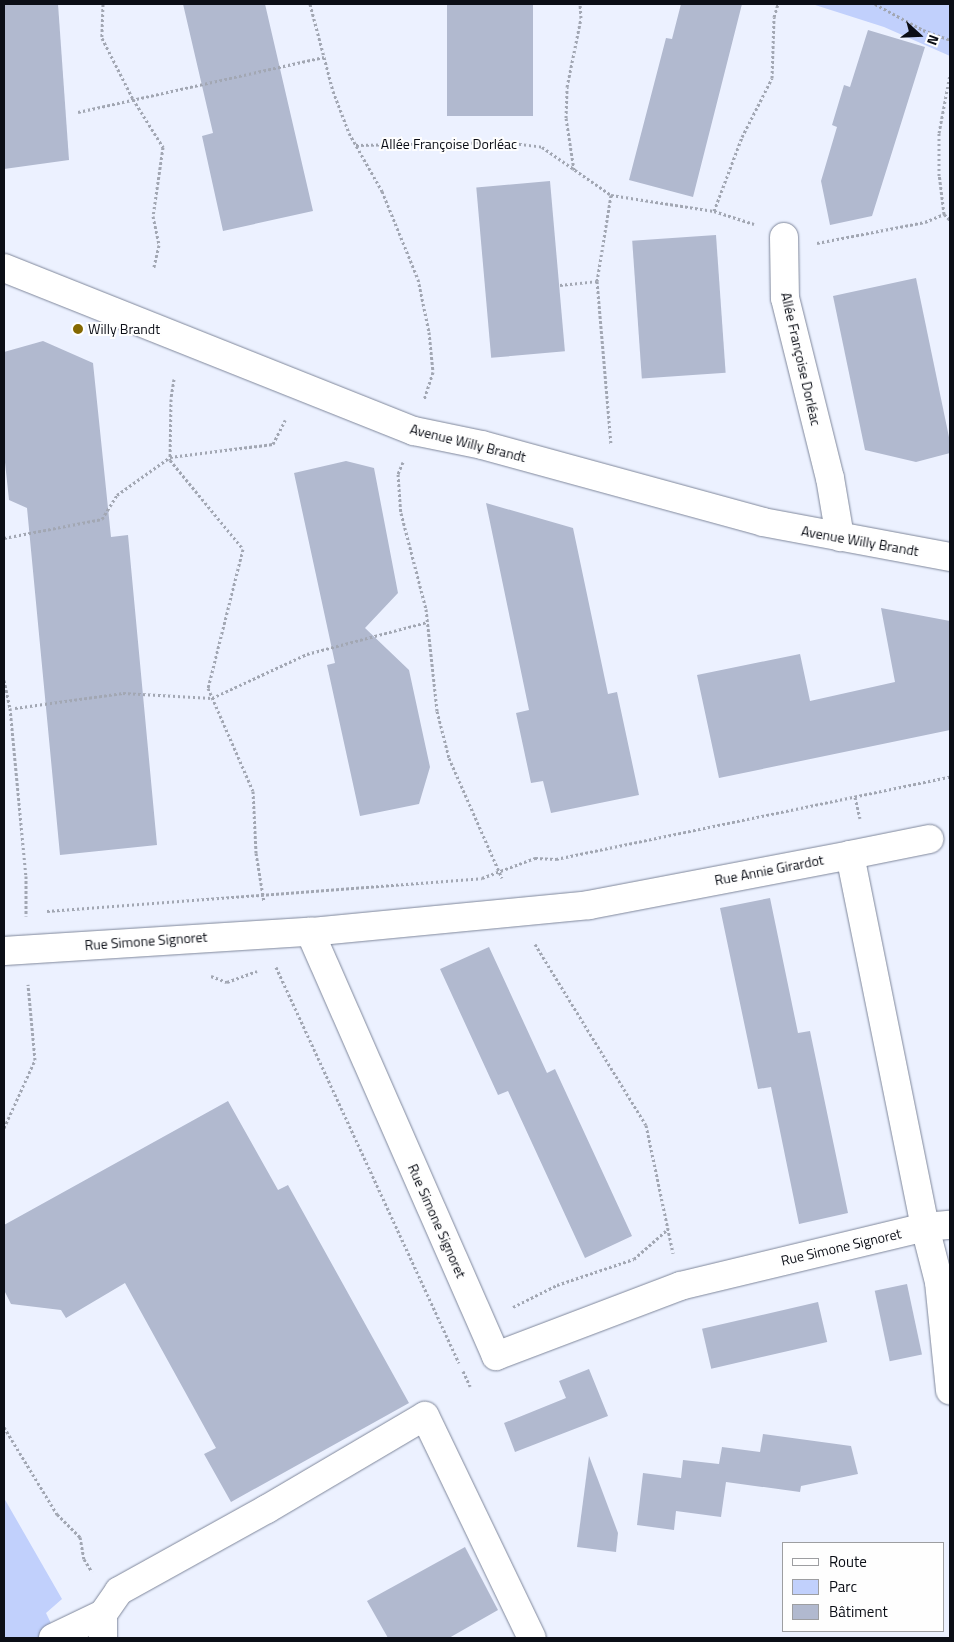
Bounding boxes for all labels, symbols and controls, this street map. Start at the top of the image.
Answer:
north arrow [894,10,944,60]
text: N [922,32,945,48]
street label: Allée Françoise Dorléac [381,136,517,152]
street label: Allée Françoise Dorléac [777,291,825,427]
place label: Willy Brandt [88,321,160,337]
marker: Willy Brandt [72,323,84,335]
street label: Avenue Willy Brandt [408,420,528,466]
street label: Avenue Willy Brandt [800,522,920,560]
street label: Rue Annie Girardot [713,851,825,889]
street label: Rue Simone Signoret [84,928,208,954]
street label: Rue Simone Signoret [404,1161,470,1281]
street label: Rue Simone Signoret [779,1225,903,1269]
legend [782,1542,944,1632]
text: Route [829,1550,867,1573]
text: Parc [829,1575,857,1598]
text: Bâtiment [829,1600,888,1623]

